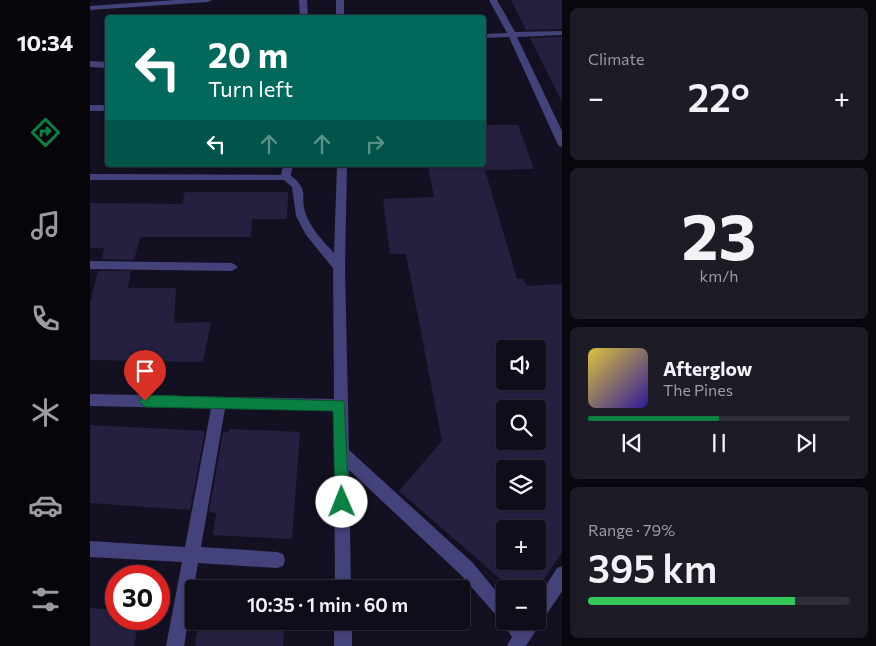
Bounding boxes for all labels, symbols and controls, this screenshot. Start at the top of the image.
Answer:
text: 10:34 [17,29,73,56]
text: 20 m [208,32,288,75]
icon: left [125,35,190,100]
text: Climate [588,49,644,68]
text: 22° [688,73,750,120]
text: Turn left [208,75,293,102]
text: − [588,80,604,114]
text: + [834,80,850,114]
icon: directions [28,115,63,150]
icon: left [202,130,230,158]
icon: ahead [255,130,283,158]
icon: ahead [308,130,336,158]
icon: right [361,130,389,158]
text: 23 [682,194,756,273]
icon: music [28,208,63,243]
text: km/h [700,266,738,285]
icon: phone [28,301,63,336]
map controls [496,340,546,630]
button: sound [496,340,546,390]
pin [124,350,166,401]
icon: arrive [131,357,159,385]
text: Afterglow [663,357,752,380]
text: The Pines [663,380,733,399]
icon: climate [28,395,63,430]
button: search [496,400,546,450]
icon: previous [618,429,646,457]
icon: pause [705,429,733,457]
icon: next [792,429,820,457]
button: layers [496,460,546,510]
position arrow [315,475,367,527]
icon: car [28,488,63,523]
button: + [496,520,546,570]
text: Range · 79% [588,520,675,539]
text: 395 km [588,544,717,591]
speed limit sign: 30 [105,565,170,630]
button: − [496,580,546,630]
icon: filters [28,582,63,617]
text: 10:35 · 1 min · 60 m [247,593,408,616]

